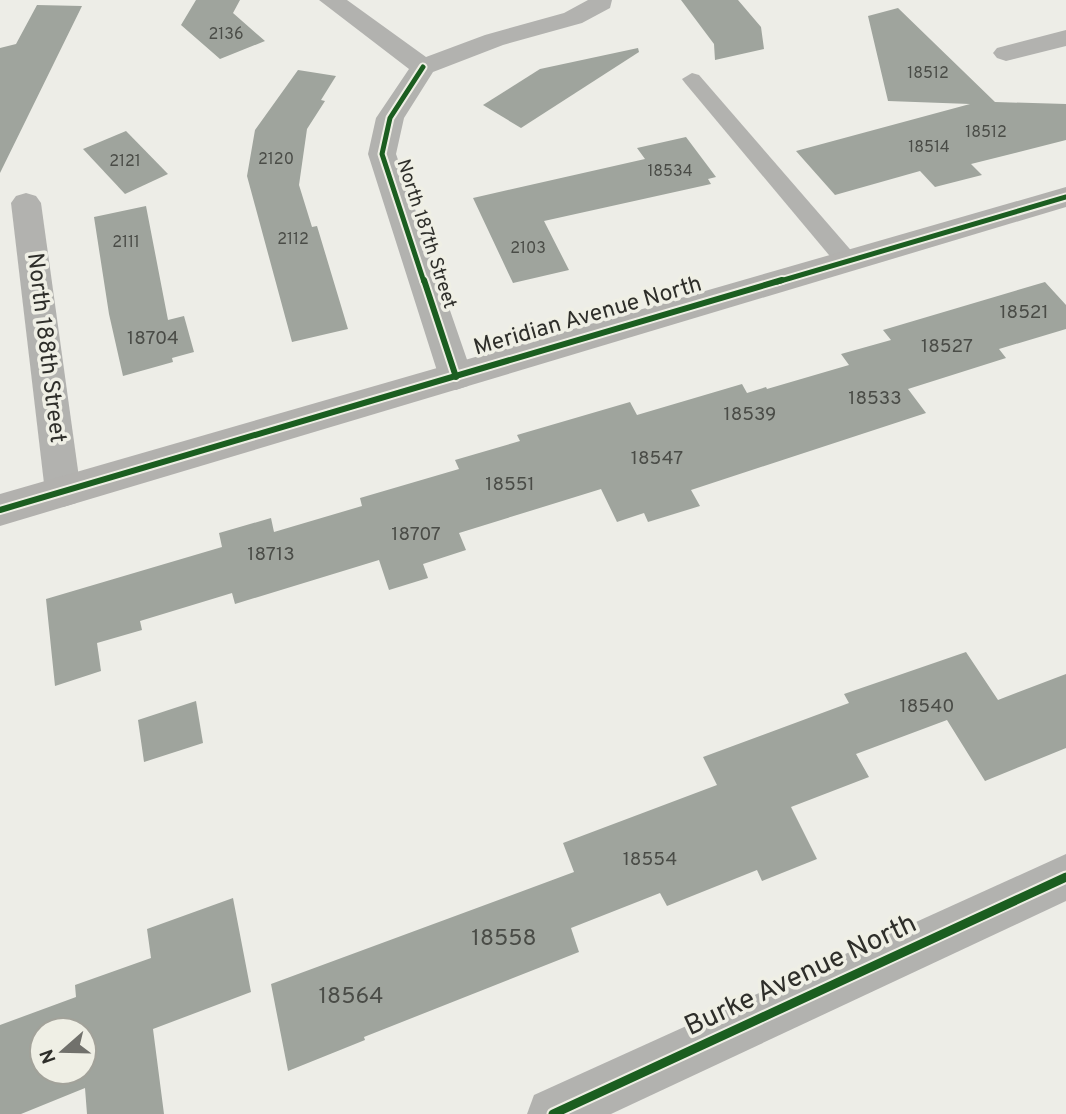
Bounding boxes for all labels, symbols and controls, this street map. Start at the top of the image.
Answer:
house number: 2136 [209,25,243,45]
house number: 18512 [907,64,949,84]
house number: 18512 [965,123,1007,143]
house number: 18514 [908,138,950,158]
house number: 2120 [258,150,294,170]
house number: 2121 [109,152,141,172]
street label: North 187th Street [391,156,461,312]
house number: 18534 [647,162,693,182]
house number: 2112 [277,230,309,250]
house number: 2111 [112,233,140,253]
house number: 2103 [510,239,546,259]
street label: North 188th Street [19,251,71,445]
street label: Meridian Avenue North [470,271,706,363]
house number: 18521 [999,301,1049,325]
house number: 18704 [127,327,179,351]
house number: 18527 [921,335,973,359]
house number: 18533 [848,387,902,411]
house number: 18539 [724,403,776,427]
house number: 18547 [631,447,683,471]
house number: 18551 [485,473,535,497]
house number: 18707 [391,523,441,547]
house number: 18713 [247,543,295,567]
house number: 18540 [900,695,954,719]
house number: 18554 [623,848,677,872]
street label: Burke Avenue North [679,906,923,1046]
house number: 18558 [471,925,537,954]
house number: 18564 [319,983,383,1012]
north arrow [28,1016,98,1086]
text: N [35,1046,63,1067]

